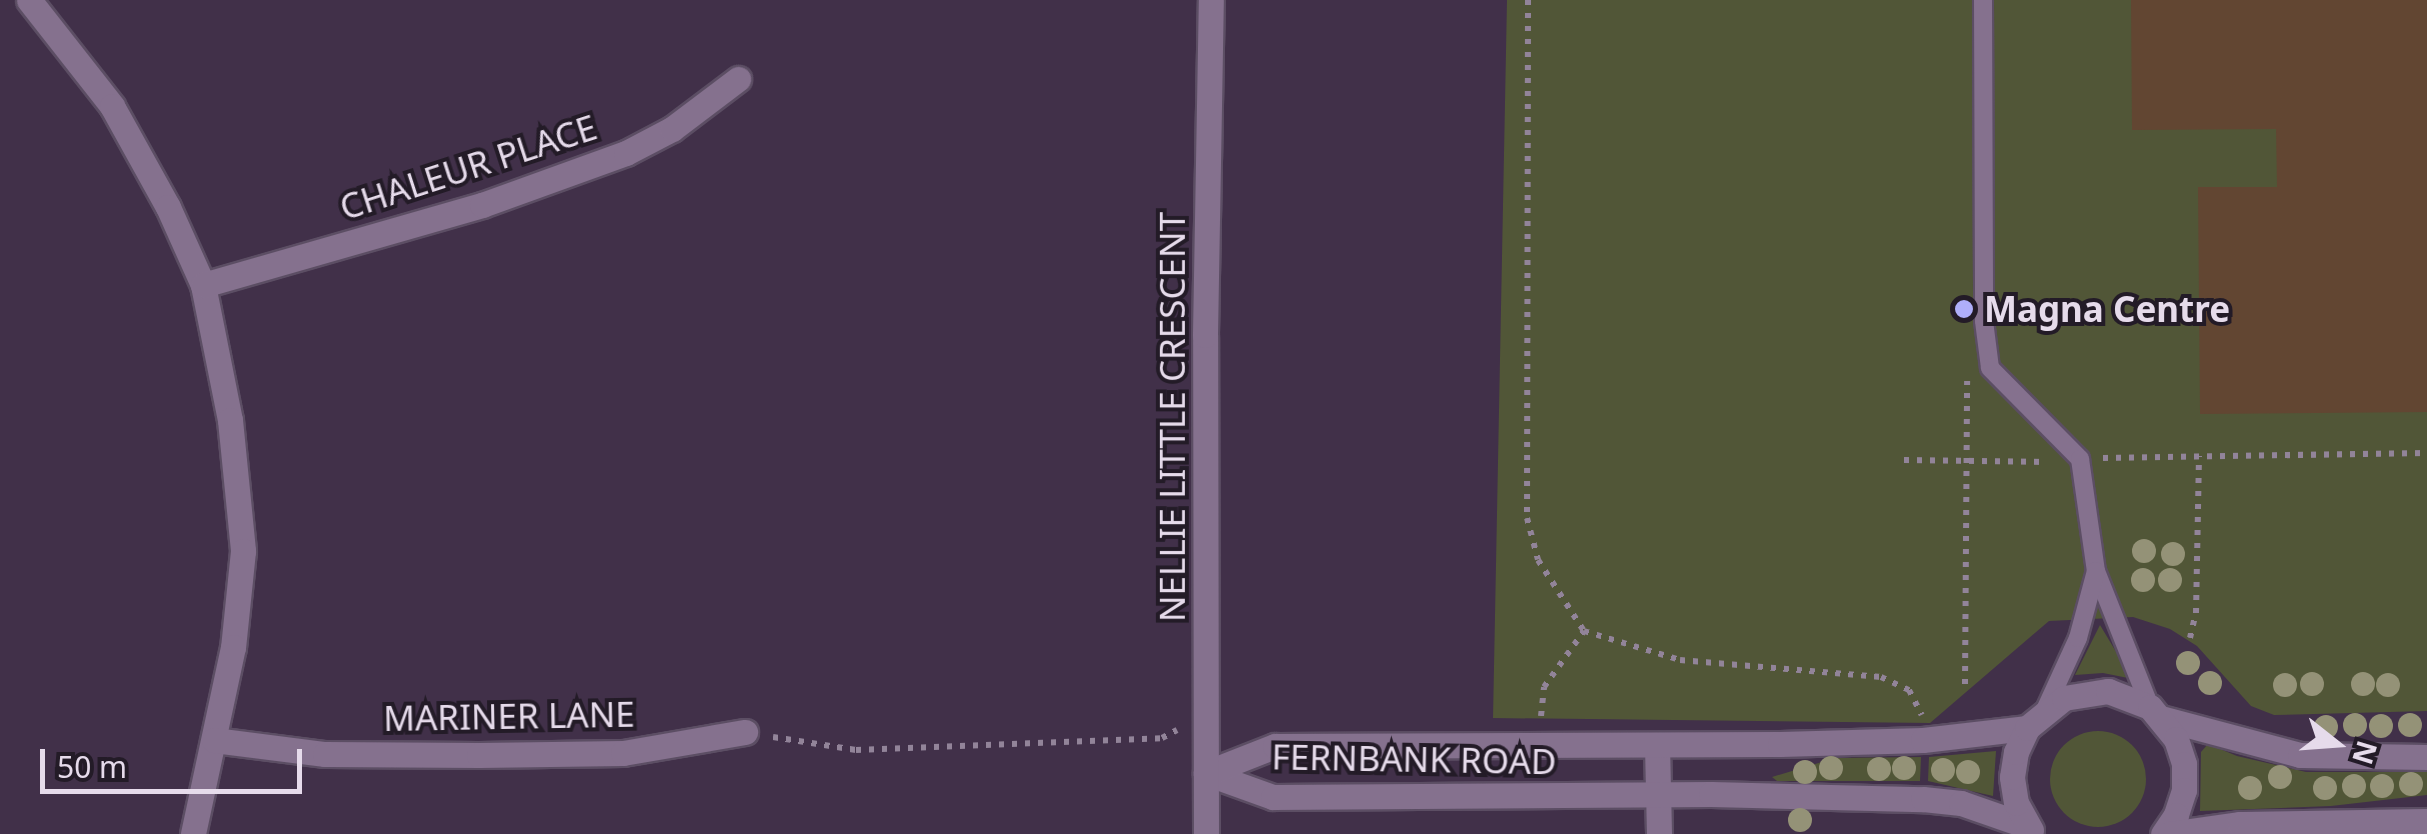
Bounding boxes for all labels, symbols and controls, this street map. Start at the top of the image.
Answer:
street label: CHALEUR PLACE [334,106,602,228]
street label: NELLIE LITTLE CRESCENT [1151,212,1193,622]
place label: Magna Centre [1984,288,2230,330]
marker: Magna Centre [1953,298,1975,320]
street label: MARINER LANE [383,693,635,739]
north arrow [2287,694,2387,794]
scale bar [45,729,308,791]
street label: FERNBANK ROAD [1271,736,1557,782]
text: N [2344,736,2387,769]
text: 50 m [57,746,127,787]

